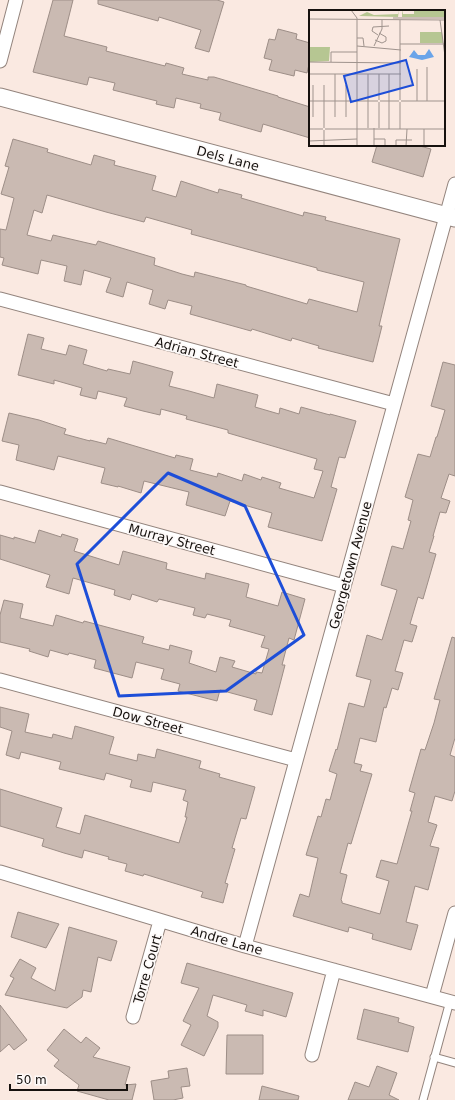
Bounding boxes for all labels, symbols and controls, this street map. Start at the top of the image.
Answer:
inset map [309,10,445,146]
street label: Dels Lane [195,143,261,174]
street label: Adrian Street [154,334,240,371]
street label: Georgetown Avenue [326,500,375,631]
street label: Murray Street [127,521,217,558]
street label: Dow Street [111,704,185,737]
street label: Andre Lane [189,923,265,958]
street label: Torre Court [130,933,165,1007]
scale bar [10,1066,127,1092]
text: 50 m [16,1073,47,1087]

